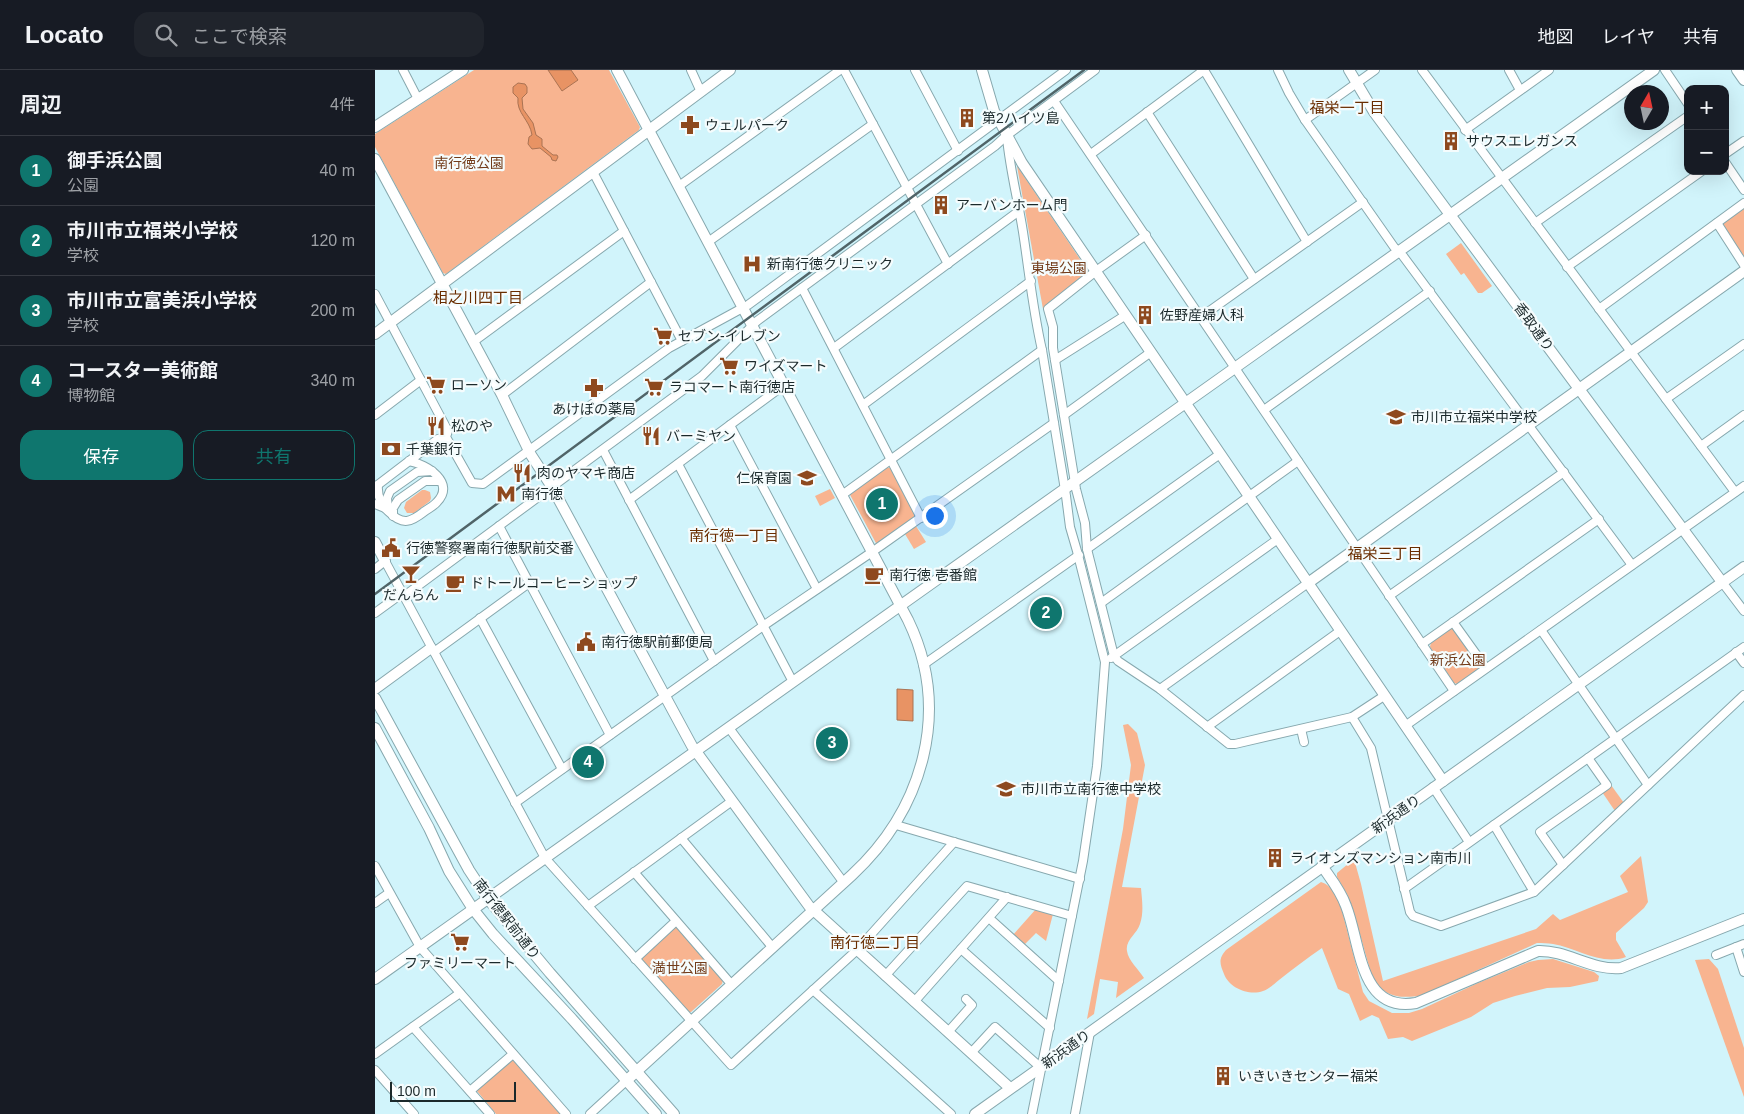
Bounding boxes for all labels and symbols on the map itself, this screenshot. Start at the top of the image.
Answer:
north arrow [1624,85,1669,130]
district label: 福栄一丁目 [1309,99,1385,116]
building icon: 第2ハイツ島 [956,107,978,129]
place label: 第2ハイツ島 [982,110,1060,126]
pharmacy icon: ウェルパーク [679,114,701,136]
place label: ウェルパーク [705,117,789,133]
building icon: サウスエレガンス [1440,130,1462,152]
place label: サウスエレガンス [1466,133,1578,149]
park label: 南行徳公園 [434,155,504,171]
building icon: アーバンホーム門 [930,194,952,216]
place label: アーバンホーム門 [956,197,1067,213]
hospital icon: 新南行徳クリニック [741,253,763,275]
place label: 新南行徳クリニック [767,256,893,272]
park label: 東場公園 [1031,260,1087,276]
district label: 相之川四丁目 [433,289,523,306]
street label: 香取通り [1511,300,1557,354]
building icon: 佐野産婦人科 [1134,304,1156,326]
place label: 佐野産婦人科 [1160,307,1244,323]
supermarket icon: セブン-イレブン [652,325,674,347]
place label: セブン-イレブン [678,328,781,344]
supermarket icon: ワイズマート [718,355,740,377]
place label: ワイズマート [744,358,828,374]
supermarket icon: ローソン [425,374,447,396]
supermarket icon: ラコマート南行徳店 [643,376,665,398]
place label: ローソン [451,377,507,393]
pharmacy icon: あけぼの薬局 [583,377,605,399]
place label: ラコマート南行徳店 [669,379,795,395]
place label: あけぼの薬局 [552,401,636,417]
school or university icon: 市川市立福栄中学校 [1385,406,1407,428]
place label: 市川市立福栄中学校 [1411,409,1537,425]
restaurant icon: 松のや [425,415,447,437]
place label: 松のや [451,418,493,434]
restaurant icon: バーミヤン [640,425,662,447]
place label: バーミヤン [666,428,736,444]
bank icon: 千葉銀行 [380,438,402,460]
place label: 千葉銀行 [406,441,462,457]
restaurant icon: 肉のヤマキ商店 [511,462,533,484]
place label: 肉のヤマキ商店 [537,465,635,481]
school or university icon: 仁保育園 [796,467,818,489]
place label: 仁保育園 [736,470,792,486]
metro station icon: 南行徳 [495,483,517,505]
pin: 1 [866,485,898,523]
place label: 南行徳 [521,486,563,502]
your location [922,503,948,529]
district label: 南行徳一丁目 [689,527,779,544]
public building icon: 行徳警察署南行徳駅前交番 [380,537,402,559]
place label: 行徳警察署南行徳駅前交番 [406,540,574,556]
district label: 福栄三丁目 [1347,545,1423,562]
bar icon: だんらん [400,563,422,585]
cafe icon: 南行徳 壱番館 [863,564,885,586]
place label: 南行徳 壱番館 [889,567,977,583]
cafe icon: ドトールコーヒーショップ [444,572,466,594]
place label: ドトールコーヒーショップ [470,575,637,591]
place label: だんらん [383,587,439,603]
pin: 2 [1030,594,1062,632]
public building icon: 南行徳駅前郵便局 [575,631,597,653]
place label: 南行徳駅前郵便局 [601,634,713,650]
park label: 新浜公園 [1430,652,1486,668]
pin: 3 [816,724,848,762]
pin: 4 [572,743,604,781]
school or university icon: 市川市立南行徳中学校 [995,778,1017,800]
place label: 市川市立南行徳中学校 [1021,781,1161,797]
street label: 新浜通り [1368,791,1424,837]
building icon: ライオンズマンション南市川 [1264,847,1286,869]
place label: ライオンズマンション南市川 [1290,850,1472,866]
street label: 南行徳駅前通り [471,875,543,963]
supermarket icon: ファミリーマート [449,931,471,953]
district label: 南行徳二丁目 [830,934,920,951]
place label: ファミリーマート [404,955,516,971]
park label: 満世公園 [652,960,708,976]
street label: 新浜通り [1038,1026,1094,1072]
building icon: いきいきセンター福栄 [1212,1065,1234,1087]
place label: いきいきセンター福栄 [1238,1068,1378,1084]
scale bar [390,1079,516,1102]

